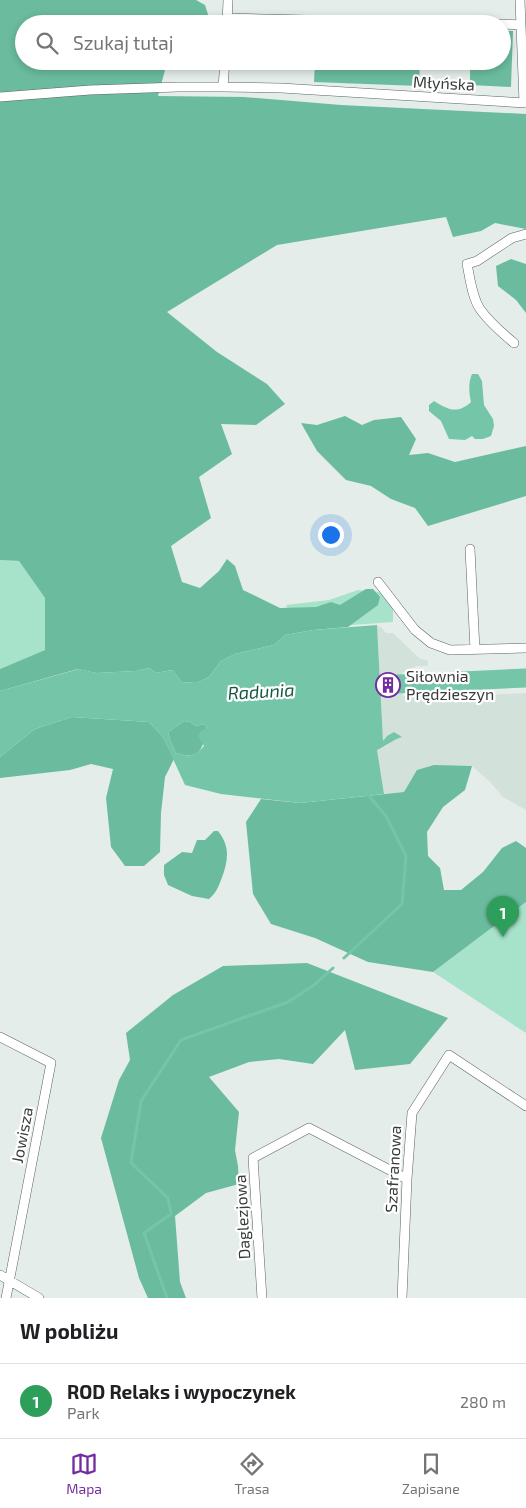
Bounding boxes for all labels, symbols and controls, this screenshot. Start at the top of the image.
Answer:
search box [15,15,511,70]
icon: search [33,29,61,57]
text: Szukaj tutaj [73,31,173,54]
street label: Młyńska [413,71,475,94]
your location [318,522,344,548]
place label: Siłownia Prędzieszyn [406,666,494,703]
building icon: Siłownia Prędzieszyn [375,672,401,698]
water label: Radunia [227,678,295,704]
pin: 1 [487,896,519,937]
street label: Jowisza [7,1105,36,1165]
street label: Szafranowa [381,1125,404,1213]
street label: Daglezjowa [230,1174,254,1260]
text: W pobliżu [20,1318,119,1343]
text: ROD Relaks i wypoczynek [67,1380,296,1403]
text: 1 [33,1392,39,1411]
text: 280 m [460,1392,506,1411]
text: Park [67,1403,100,1422]
tab: Mapa [66,1450,102,1497]
tab: Trasa [235,1450,270,1497]
tab: Zapisane [402,1450,460,1497]

